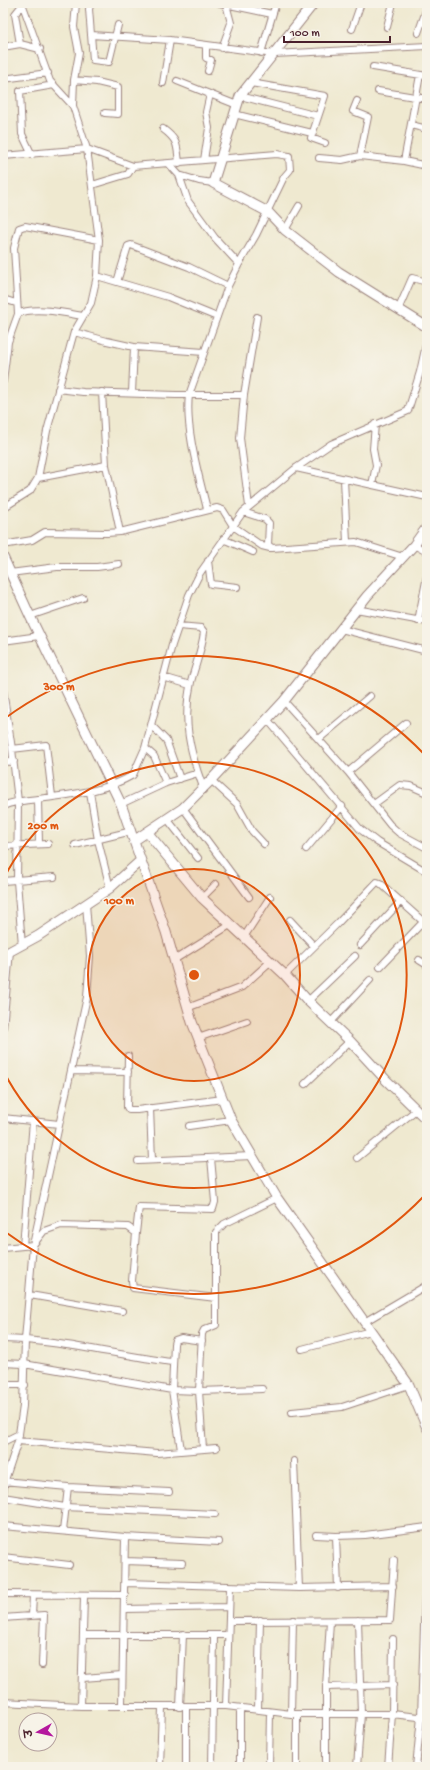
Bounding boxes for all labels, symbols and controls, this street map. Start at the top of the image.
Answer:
scale bar [284,18,390,44]
text: 100 m [289,27,320,41]
text: 300 m [42,681,75,695]
text: 200 m [28,820,59,834]
text: 100 m [103,895,134,909]
centre of rings [187,968,201,982]
north arrow [18,1712,58,1752]
text: उ [22,1727,37,1739]

